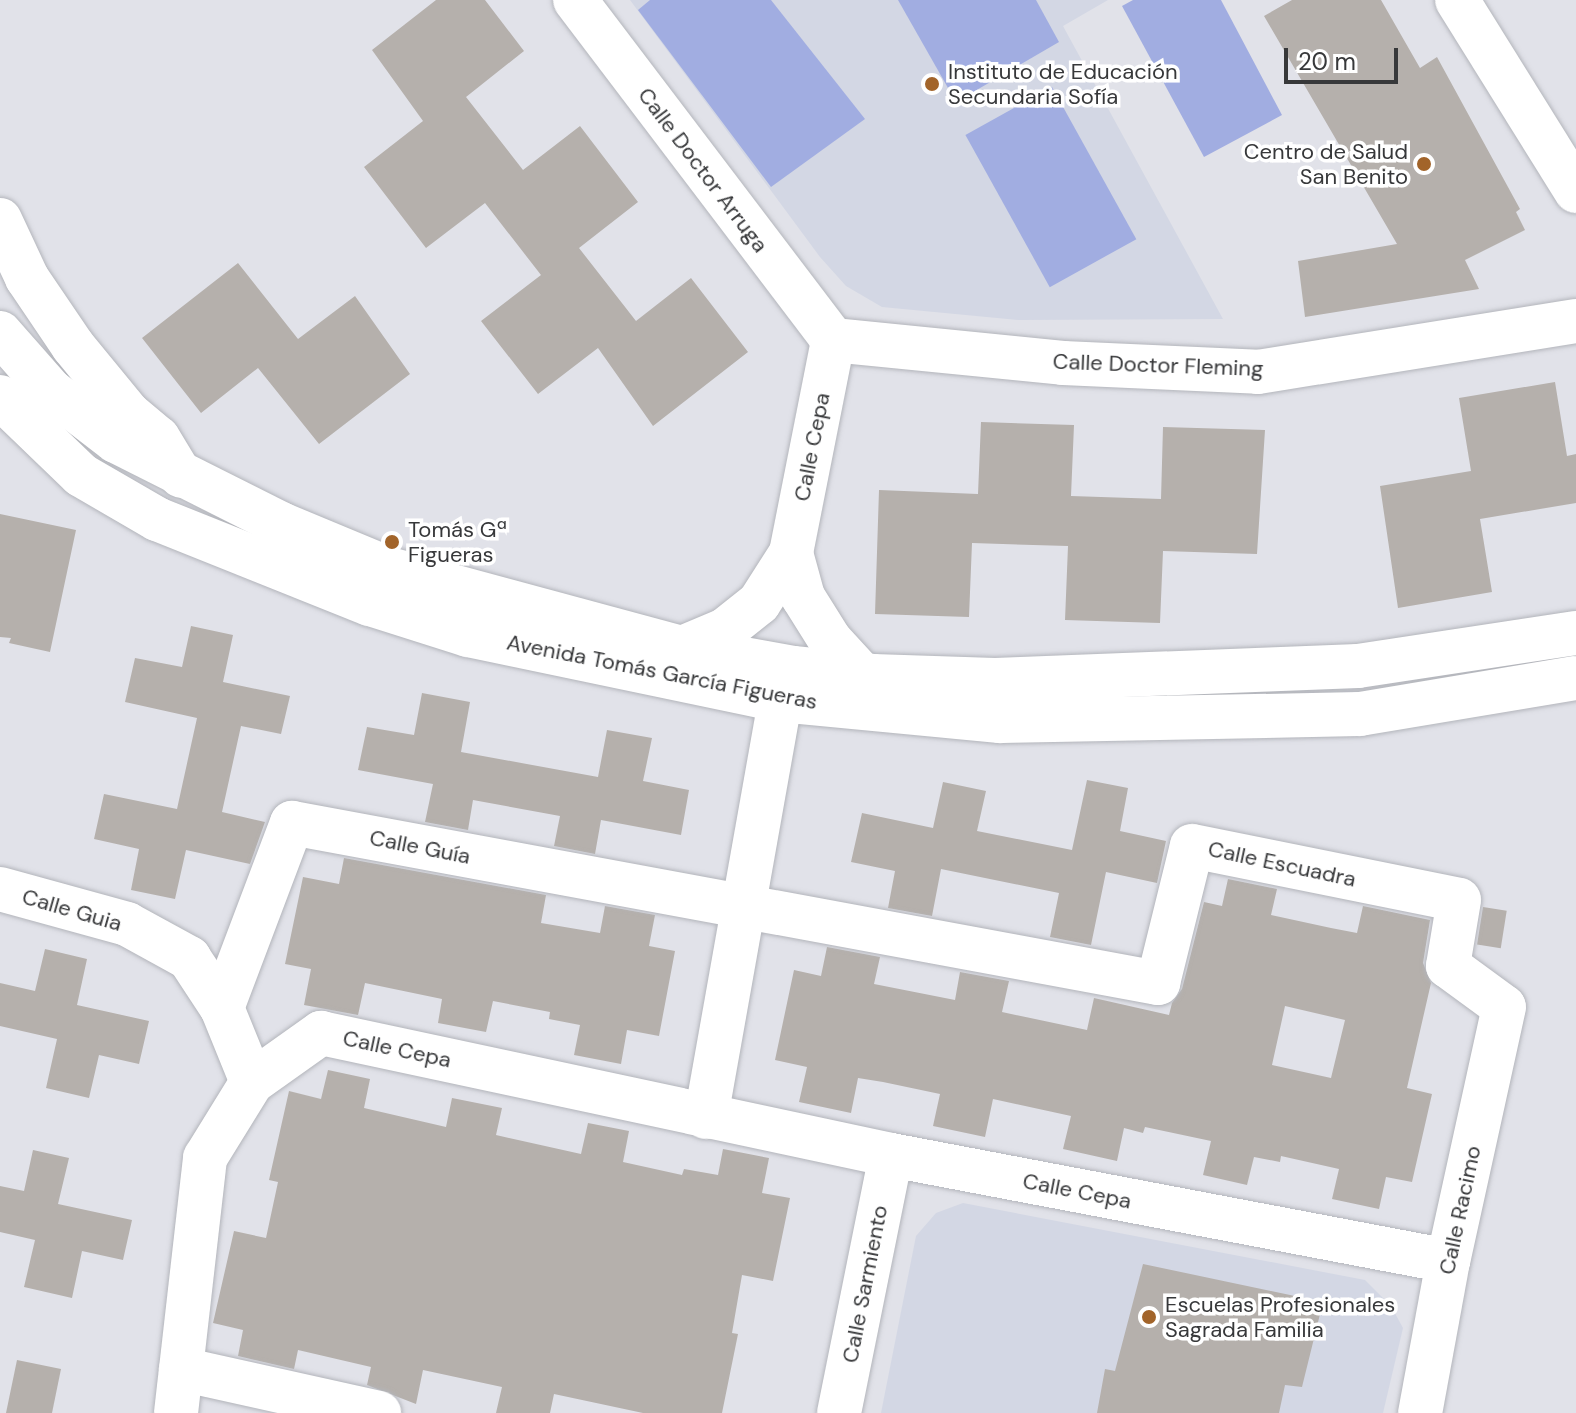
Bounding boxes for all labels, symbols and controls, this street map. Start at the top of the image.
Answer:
scale bar [1288,32,1402,82]
text: 20 m [1298,46,1356,77]
place label: Instituto de Educación Secundaria Sofía [948,58,1178,110]
marker: Instituto de Educación Secundaria Sofía [923,75,941,93]
street label: Calle Doctor Arruga [632,82,774,258]
place label: Centro de Salud San Benito [1244,138,1408,190]
marker: Centro de Salud San Benito [1415,155,1433,173]
street label: Calle Doctor Fleming [1052,348,1264,382]
street label: Calle Cepa [789,391,835,503]
place label: Tomás Gª Figueras [408,516,507,568]
marker: Tomás Gª Figueras [383,533,401,551]
street label: Avenida Tomás García Figueras [505,629,819,715]
street label: Calle Guía [367,824,473,870]
street label: Calle Escuadra [1206,835,1358,893]
street label: Calle Guia [19,883,125,937]
street label: Calle Cepa [341,1025,453,1073]
street label: Calle Racimo [1433,1143,1487,1277]
street label: Calle Cepa [1021,1168,1133,1214]
street label: Calle Sarmiento [837,1203,893,1365]
place label: Escuelas Profesionales Sagrada Familia [1165,1291,1395,1342]
marker: Escuelas Profesionales Sagrada Familia [1140,1308,1158,1326]

